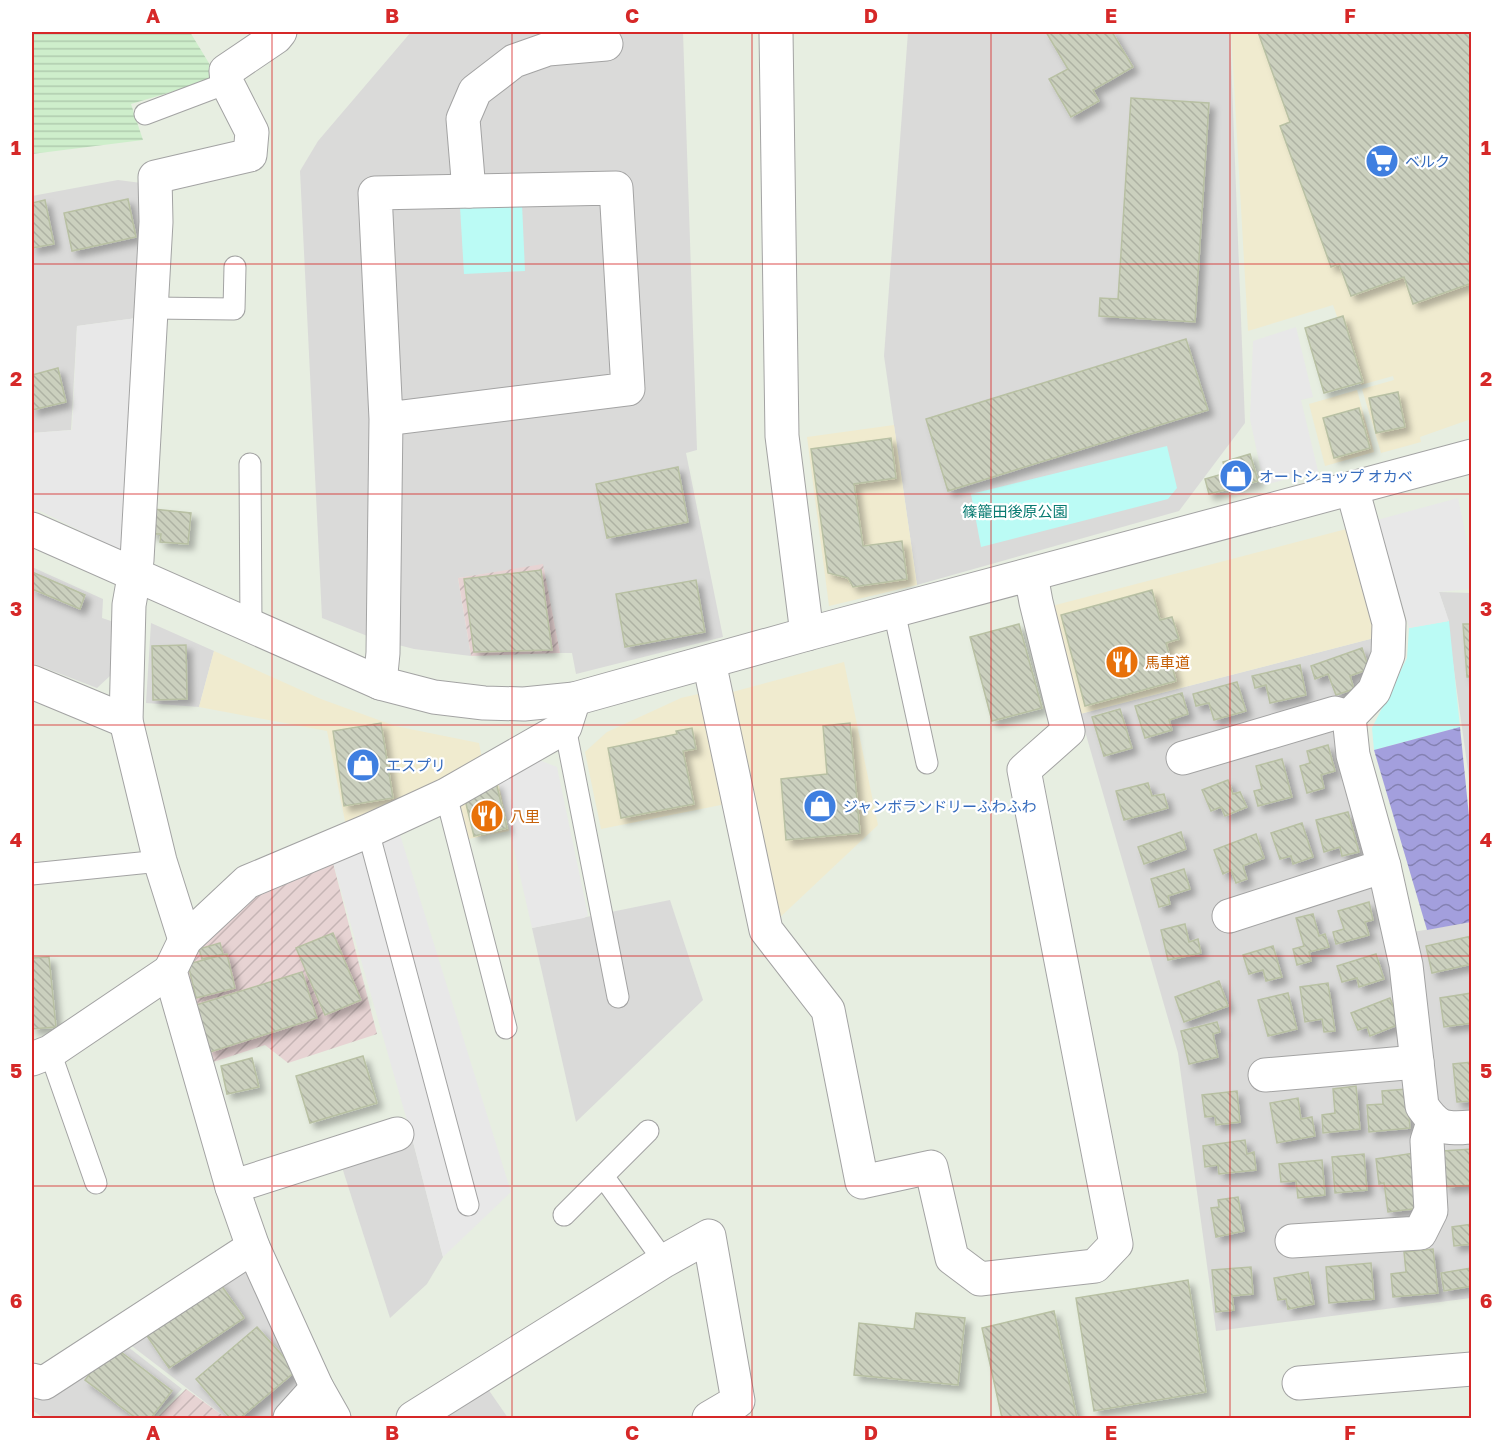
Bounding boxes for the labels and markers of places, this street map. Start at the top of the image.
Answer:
supermarket icon: ベルク [1364,143,1400,179]
place label: ベルク [1405,152,1450,170]
shop icon: オートショップ オカベ [1218,458,1254,494]
place label: オートショップ オカベ [1259,467,1413,485]
restaurant icon: 馬車道 [1104,644,1140,680]
place label: 馬車道 [1145,653,1190,671]
shop icon: エスプリ [345,747,381,783]
place label: エスプリ [386,756,446,774]
shop icon: ジャンボランドリーふわふわ [802,788,838,824]
place label: ジャンボランドリーふわふわ [843,797,1037,815]
restaurant icon: 八里 [469,798,505,834]
place label: 八里 [510,807,540,825]

